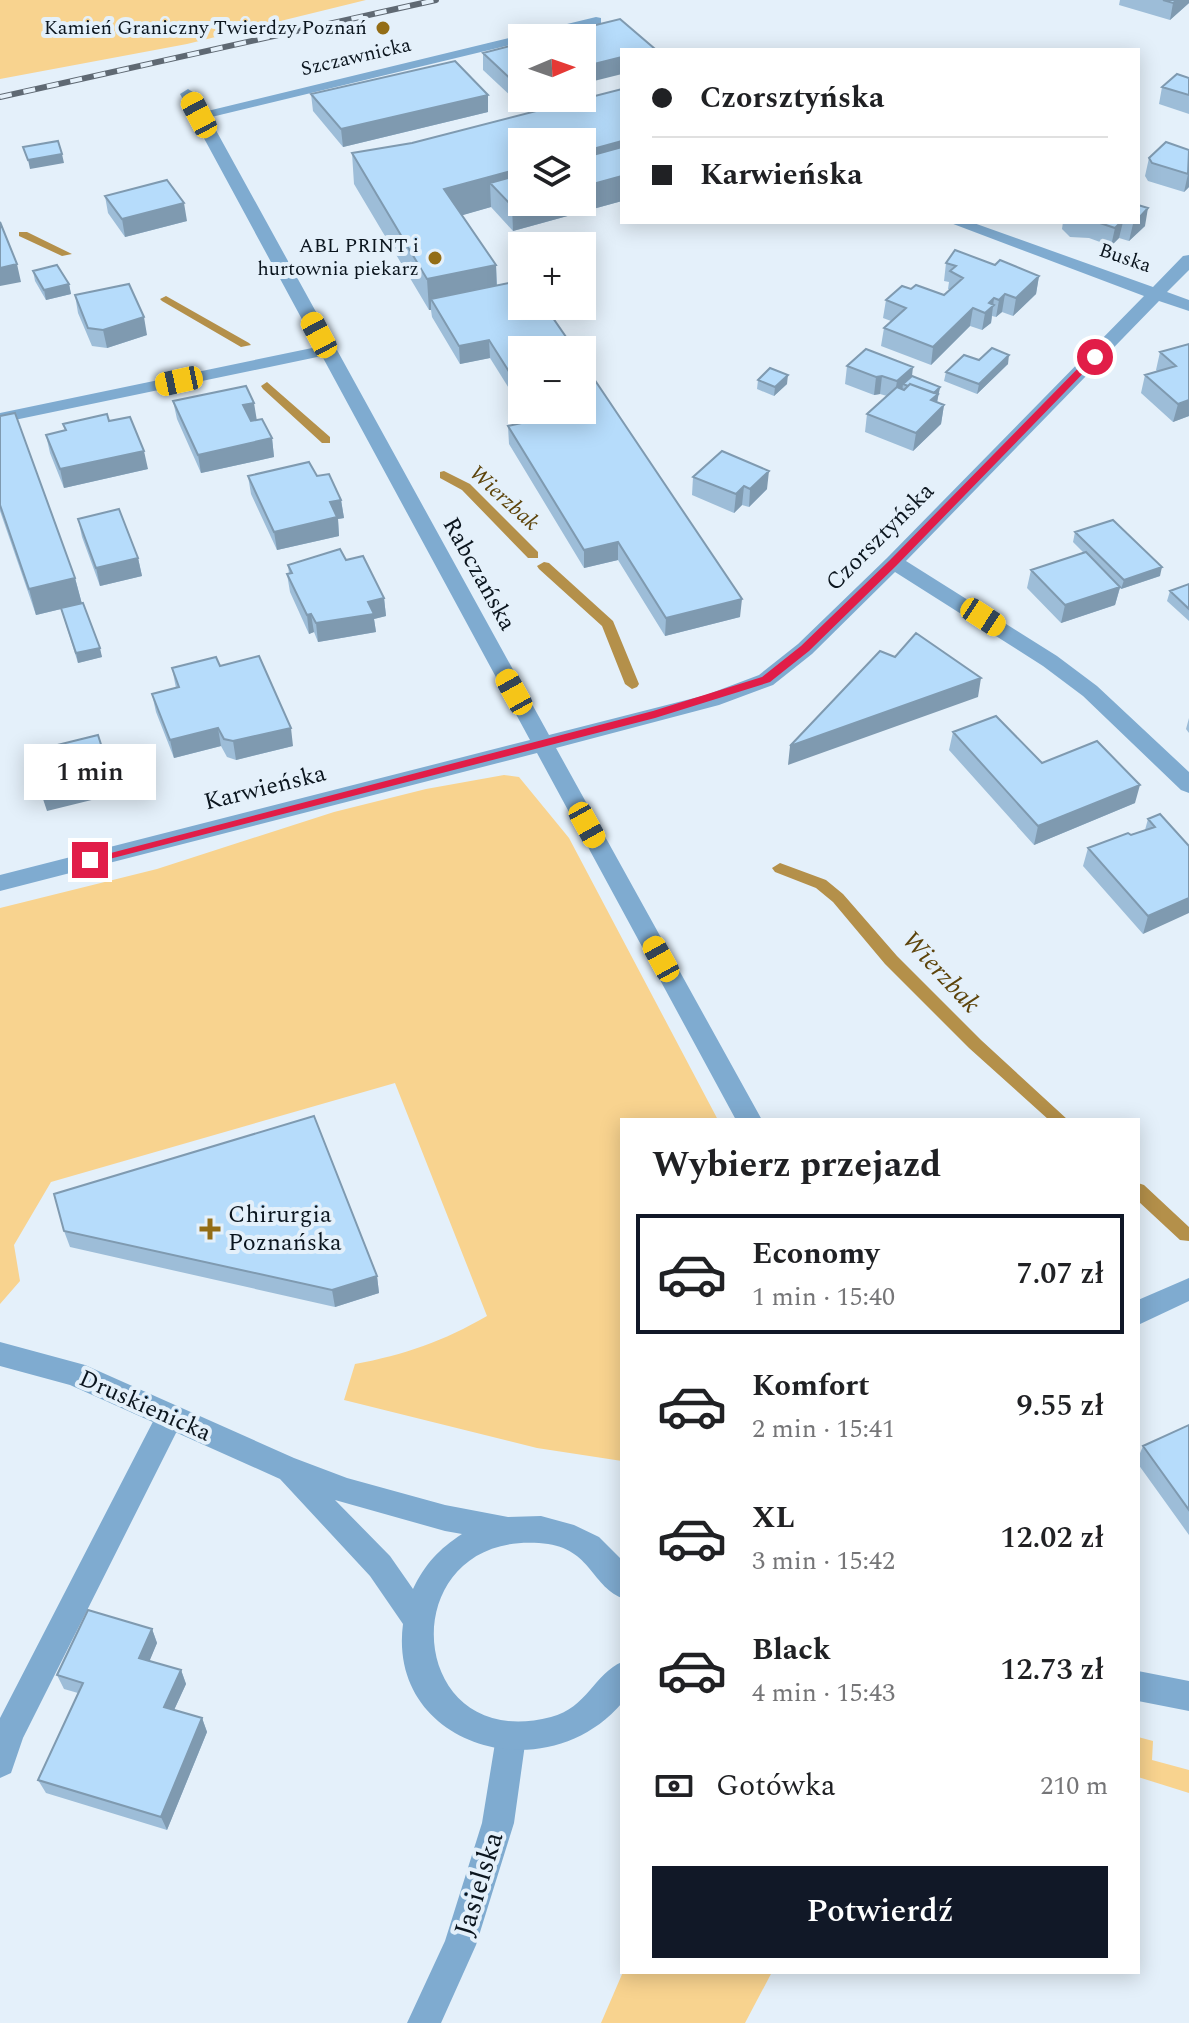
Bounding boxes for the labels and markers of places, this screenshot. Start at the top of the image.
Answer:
place label: Kamień Graniczny Twierdzy Poznań [44,13,367,43]
marker: Kamień Graniczny Twierdzy Poznań [374,19,392,37]
place label: ABL PRINT i hurtownia piekarz [257,231,419,284]
marker: ABL PRINT i hurtownia piekarz [426,249,444,267]
place label: Chirurgia Poznańska [228,1197,342,1261]
marker: Chirurgia Poznańska [199,1218,221,1240]

